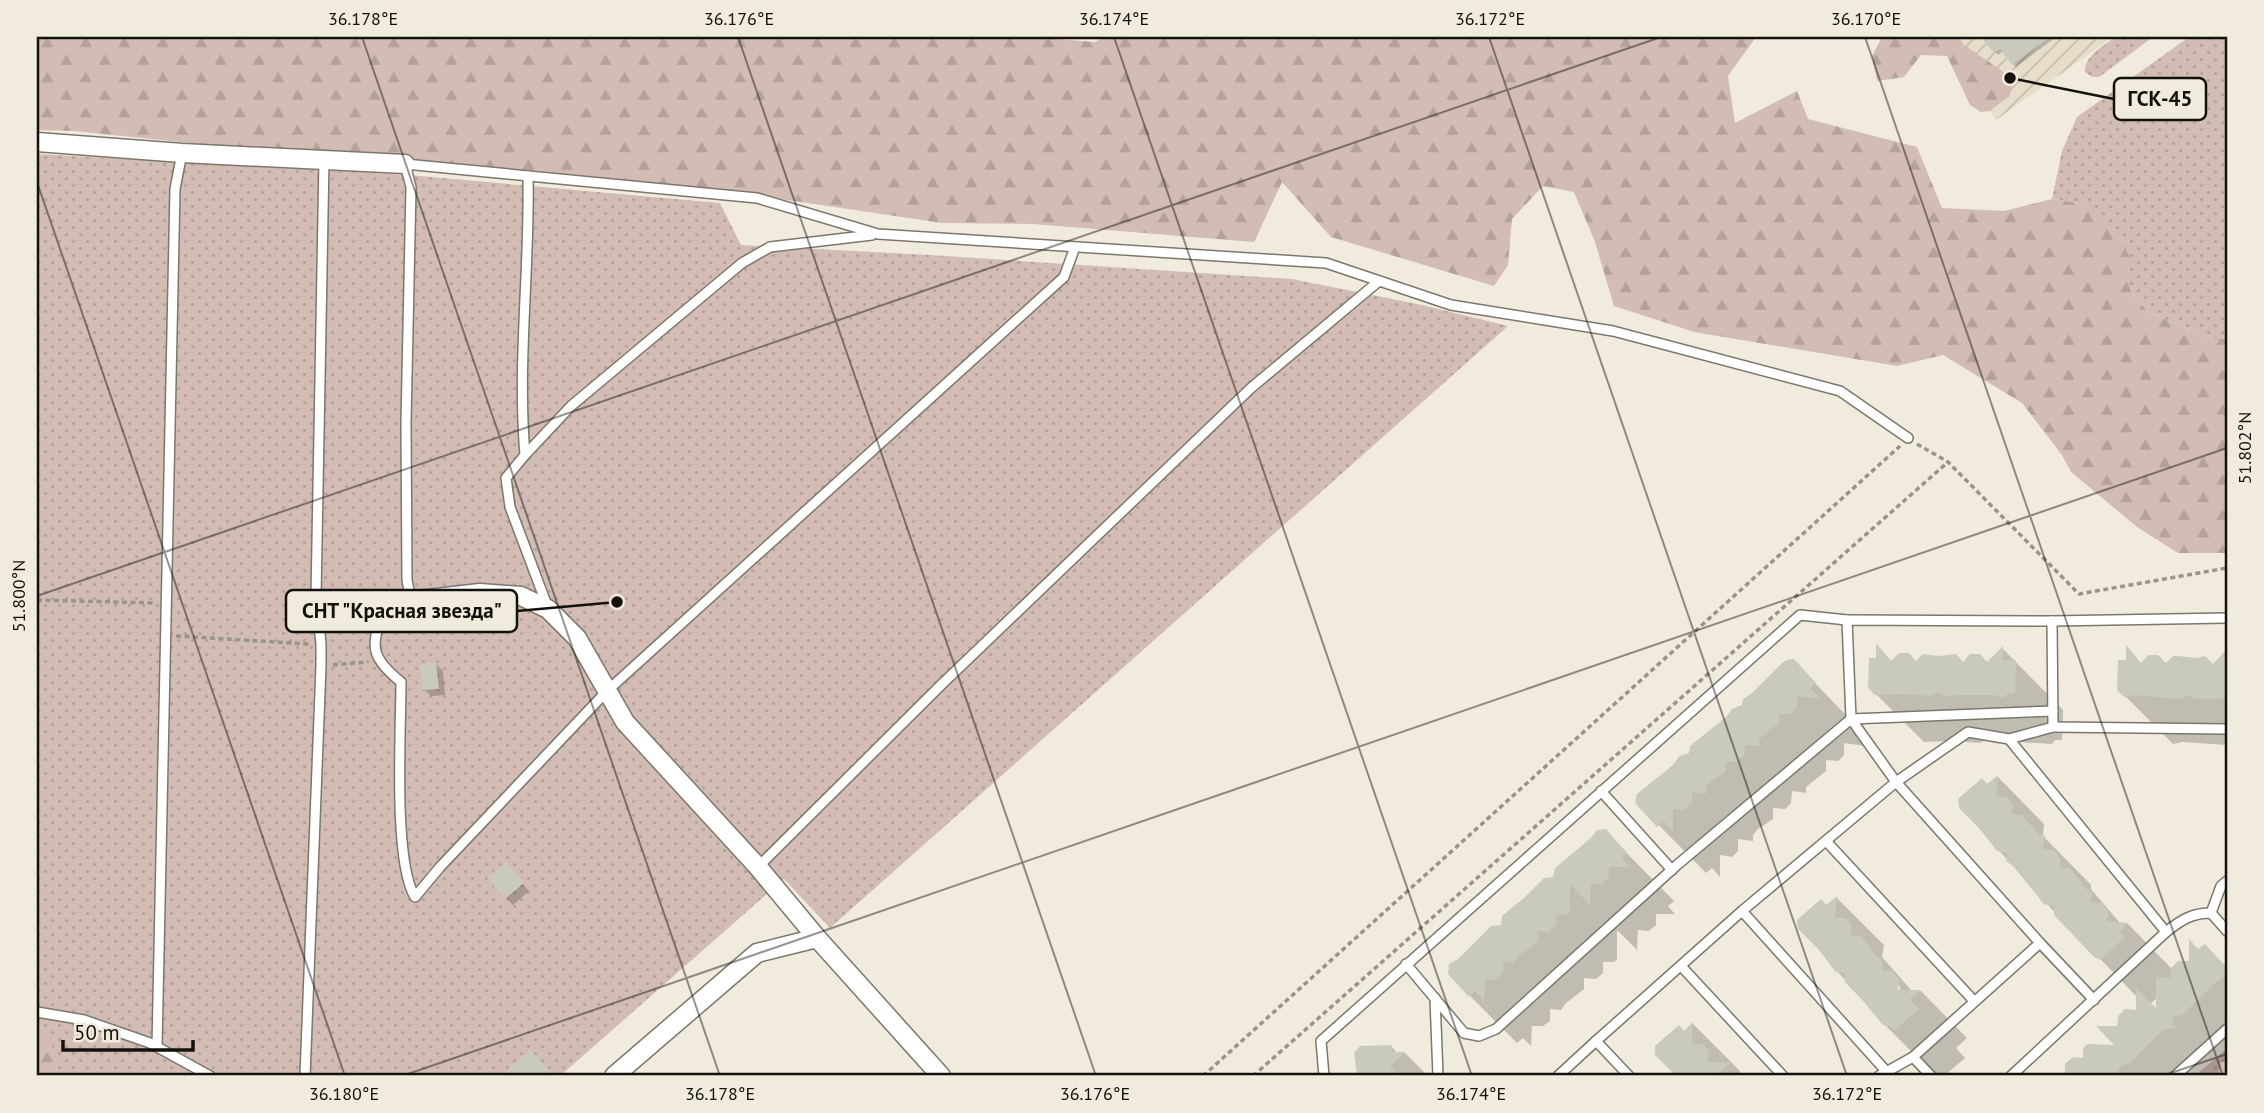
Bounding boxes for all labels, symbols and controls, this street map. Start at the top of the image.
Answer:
text: 36.178°E [328,7,398,30]
text: 36.176°E [704,7,774,30]
text: 36.174°E [1079,7,1149,30]
text: 36.172°E [1455,7,1525,30]
text: 36.170°E [1831,7,1901,30]
callout: ГСК-45 [2114,78,2206,120]
text: ГСК-45 [2128,85,2192,112]
text: 51.802°N [2233,412,2256,484]
text: 51.800°N [7,560,30,632]
callout: СНТ "Красная звезда" [286,590,517,632]
text: СНТ "Красная звезда" [302,597,502,624]
scale bar [63,1008,192,1052]
text: 50 m [74,1019,120,1046]
text: 36.180°E [309,1082,379,1105]
text: 36.178°E [685,1082,755,1105]
text: 36.176°E [1060,1082,1130,1105]
text: 36.174°E [1436,1082,1506,1105]
text: 36.172°E [1812,1082,1882,1105]

